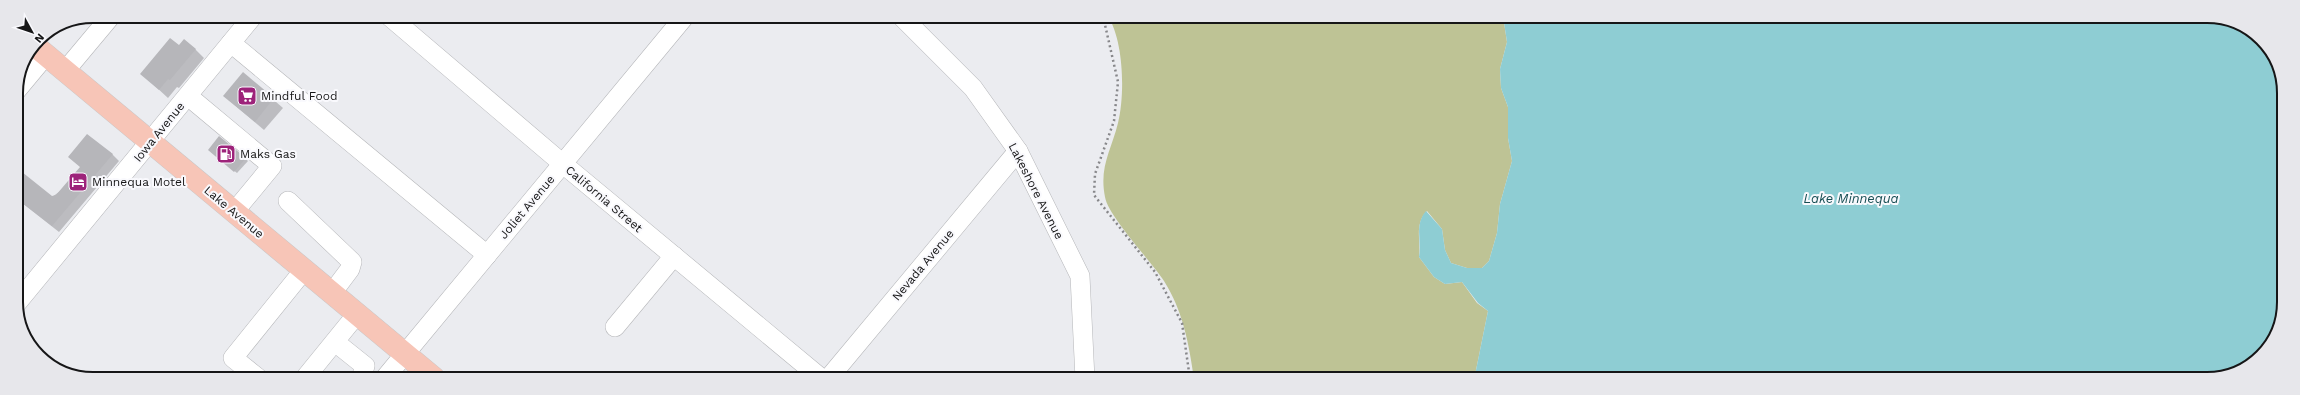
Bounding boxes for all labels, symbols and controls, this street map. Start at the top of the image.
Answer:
north arrow [12,12,52,52]
text: N [32,31,47,45]
supermarket icon: Mindful Food [236,85,258,107]
place label: Mindful Food [261,89,337,103]
street label: Iowa Avenue [131,99,187,165]
street label: Lakeshore Avenue [1006,141,1066,242]
fuel station icon: Maks Gas [215,143,237,165]
place label: Maks Gas [240,147,296,161]
street label: California Street [563,163,645,235]
hotel icon: Minnequa Motel [67,171,89,193]
street label: Joliet Avenue [496,172,558,242]
place label: Minnequa Motel [92,175,186,189]
street label: Lake Avenue [201,183,267,241]
water label: Lake Minnequa [1804,191,1898,206]
street label: Nevada Avenue [889,227,957,303]

